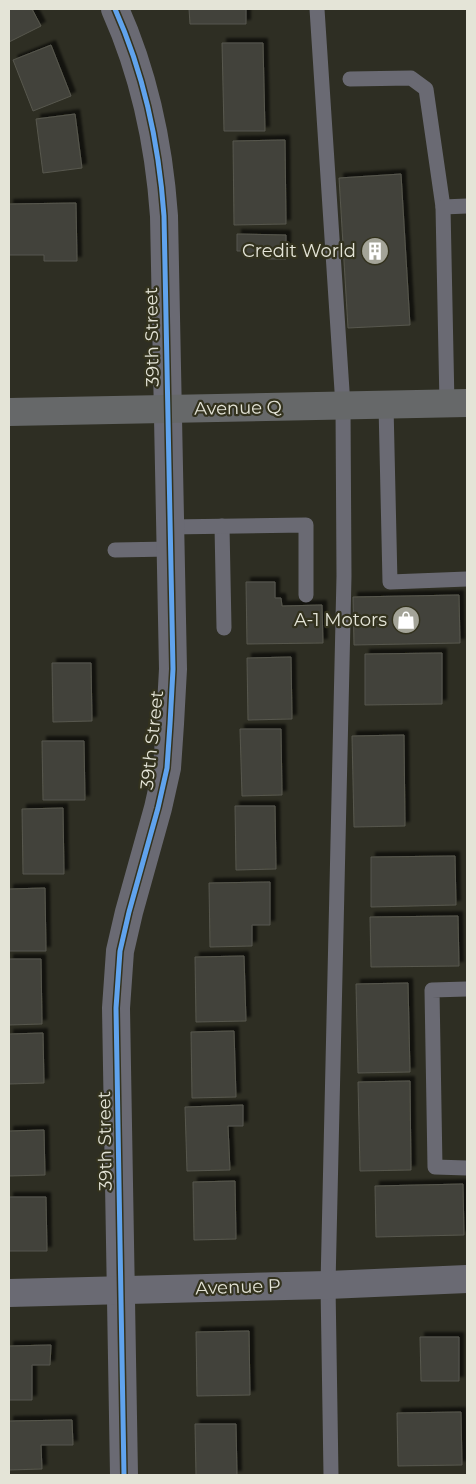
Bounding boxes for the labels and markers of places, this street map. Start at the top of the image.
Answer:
building icon: Credit World [360,236,390,266]
place label: Credit World [242,240,356,262]
shop icon: A-1 Motors [391,605,421,635]
place label: A-1 Motors [294,609,387,631]

